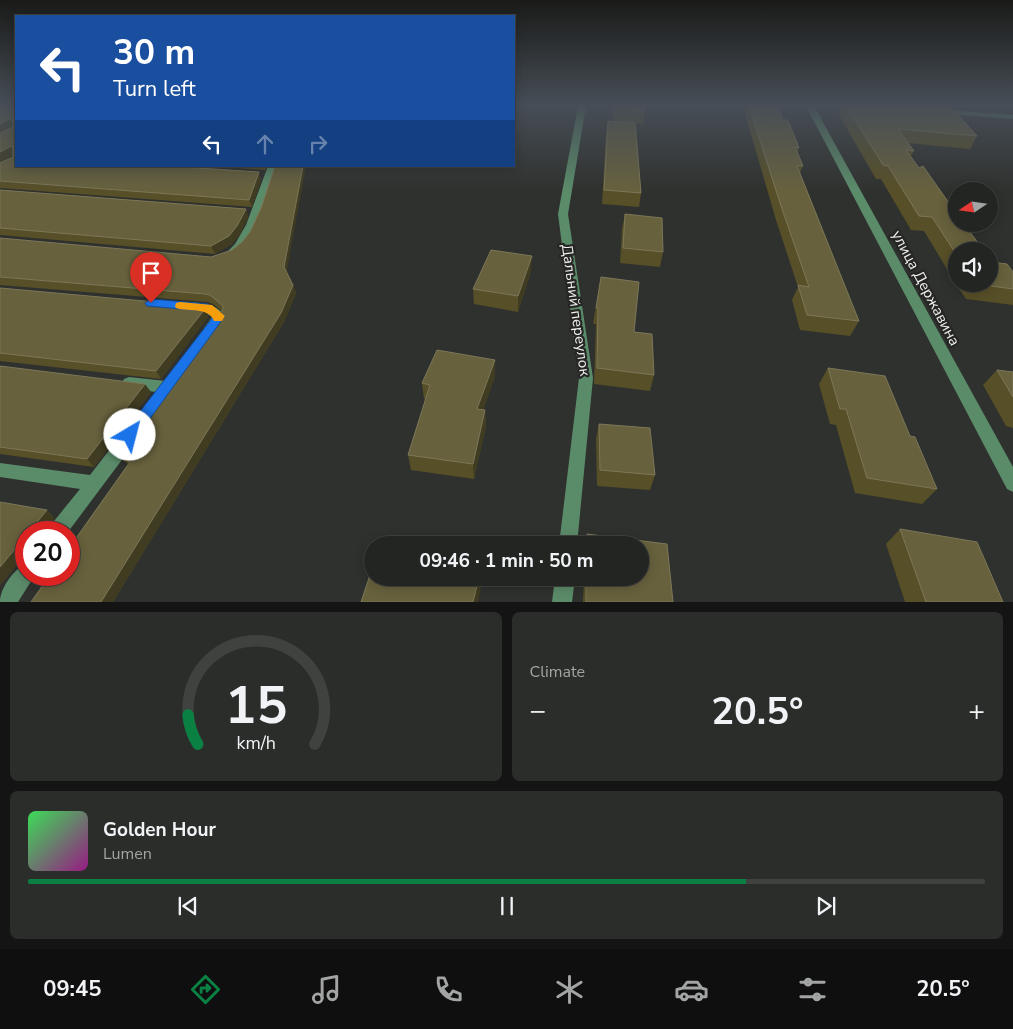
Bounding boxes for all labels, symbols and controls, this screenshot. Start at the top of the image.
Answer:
text: 30 m [113,29,195,76]
icon: left [30,35,95,100]
text: Turn left [113,74,196,104]
icon: left [198,130,226,158]
icon: ahead [251,130,279,158]
icon: right [304,130,332,158]
north arrow [948,182,998,232]
map controls [948,182,998,292]
street label: улица Державина [887,227,965,349]
button: sound [948,242,998,292]
street label: Дальний переулок [557,243,595,377]
pin [130,252,172,303]
icon: arrive [137,259,165,287]
position arrow [103,408,155,460]
speed limit sign: 20 [15,521,80,586]
text: 09:46 · 1 min · 50 m [419,548,594,574]
text: Climate [530,661,585,683]
text: 15 [225,670,287,741]
text: 20.5° [711,686,803,737]
text: − [530,692,546,730]
text: + [968,692,985,730]
text: km/h [236,731,275,755]
text: Golden Hour [103,817,216,843]
text: Lumen [103,843,152,865]
icon: previous [174,892,202,920]
icon: pause [493,892,521,920]
icon: next [812,892,840,920]
icon: directions [188,972,223,1007]
icon: music [309,972,344,1007]
icon: phone [431,972,466,1007]
icon: climate [552,972,587,1007]
icon: car [674,972,709,1007]
icon: filters [795,972,830,1007]
text: 09:45 [43,974,101,1004]
text: 20.5° [916,974,970,1004]

